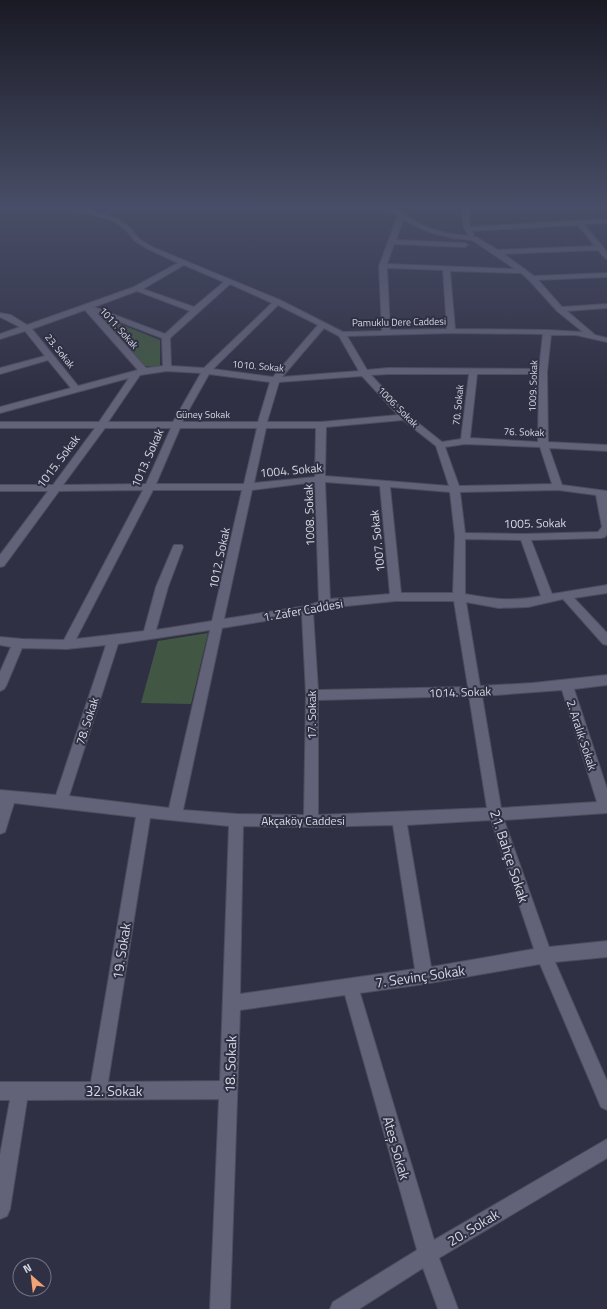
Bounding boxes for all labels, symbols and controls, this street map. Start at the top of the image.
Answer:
street label: 1011. Sokak [96,304,142,352]
street label: Pamuklu Dere Caddesi [352,314,446,330]
street label: 23. Sokak [41,330,79,372]
street label: 1010. Sokak [231,356,285,376]
street label: 1009. Sokak [525,360,541,412]
street label: 1006. Sokak [374,383,422,431]
street label: 70. Sokak [448,384,468,426]
street label: Güney Sokak [176,407,230,422]
street label: 76. Sokak [503,424,545,440]
street label: 1013. Sokak [126,425,168,490]
street label: 1015. Sokak [32,430,85,492]
street label: 1004. Sokak [259,458,323,482]
street label: 1008. Sokak [298,483,320,547]
street label: 1007. Sokak [364,509,390,573]
street label: 1005. Sokak [504,513,567,533]
street label: 1012. Sokak [203,525,235,591]
street label: 1. Zafer Caddesi [262,594,344,626]
street label: 1014. Sokak [428,681,492,703]
street label: 17. Sokak [302,690,321,739]
street label: 78. Sokak [70,695,104,747]
street label: 2. Aralık Sokak [562,697,602,773]
street label: 21. Bahçe Sokak [485,807,535,905]
street label: Akçaköy Caddesi [261,811,345,830]
street label: 19. Sokak [106,921,136,981]
street label: 7. Sevinç Sokak [374,959,466,993]
street label: 18. Sokak [219,1035,242,1093]
street label: 32. Sokak [85,1080,143,1101]
street label: Ateş Sokak [378,1114,416,1182]
street label: 20. Sokak [443,1203,503,1251]
north arrow [12,1257,52,1297]
text: N [20,1259,34,1277]

